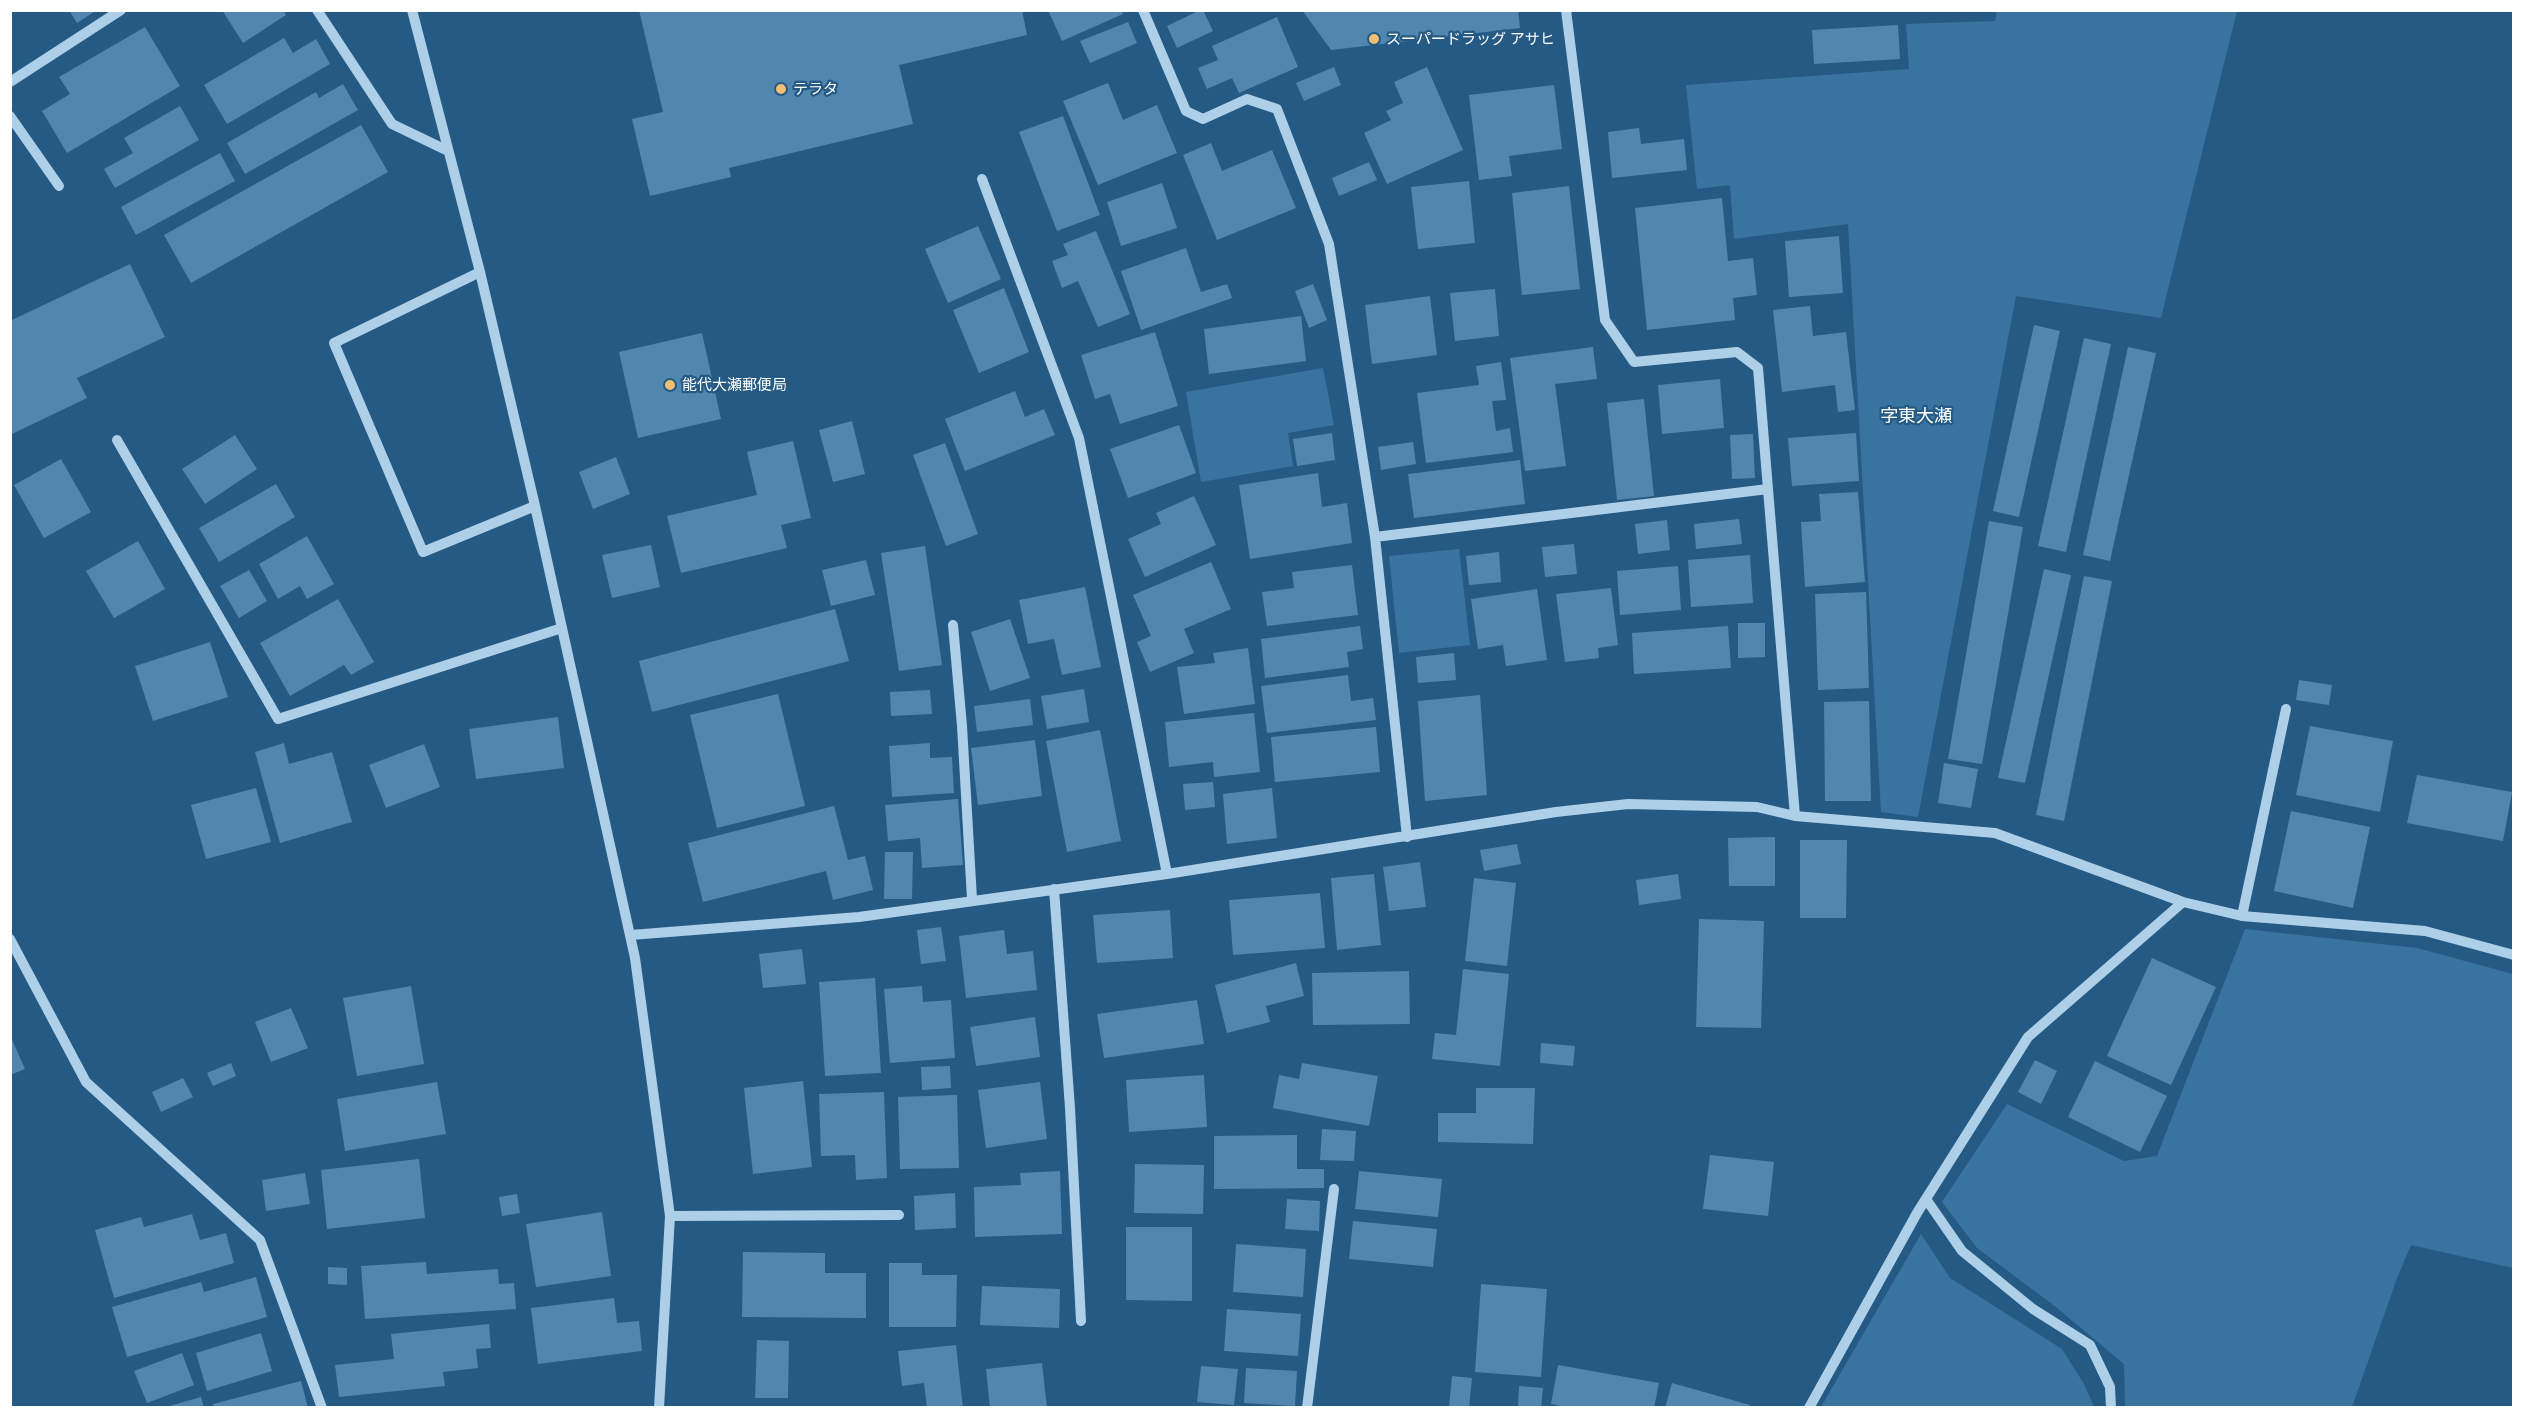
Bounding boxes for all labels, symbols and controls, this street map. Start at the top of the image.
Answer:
place label: スーパードラッグ アサヒ [1386,30,1555,48]
marker: スーパードラッグ アサヒ [1367,32,1381,46]
place label: テラタ [793,80,838,98]
marker: テラタ [774,82,788,96]
place label: 能代大瀬郵便局 [682,376,787,394]
marker: 能代大瀬郵便局 [663,378,677,392]
district label: 字東大瀬 [1880,405,1952,427]

